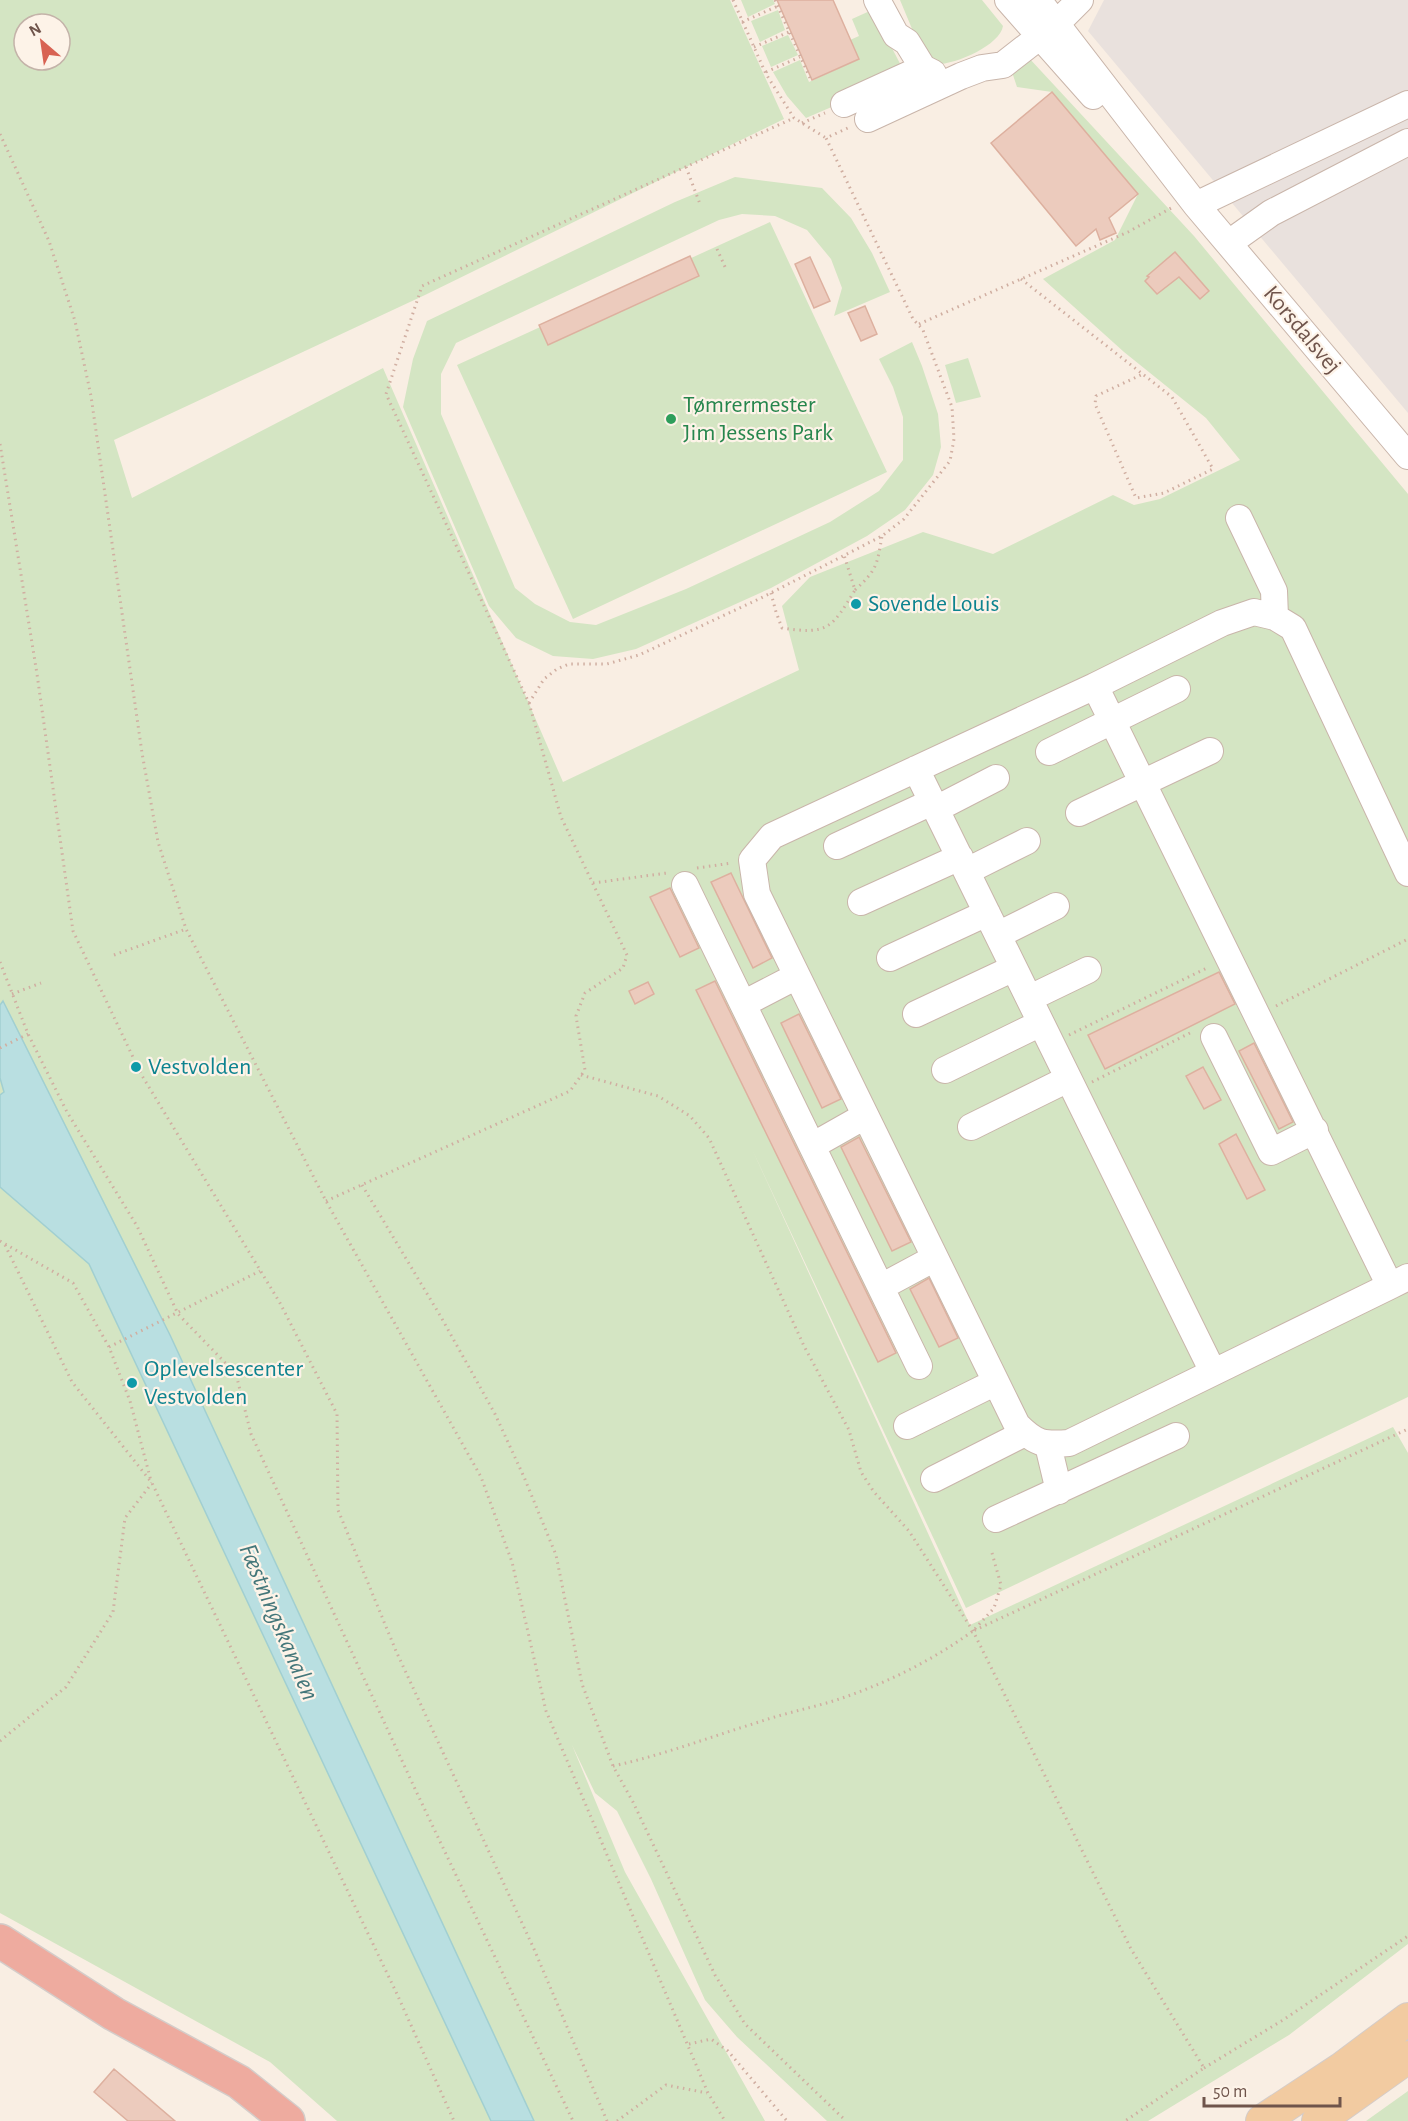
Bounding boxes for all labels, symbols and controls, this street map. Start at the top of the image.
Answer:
north arrow [12,12,72,72]
text: N [26,20,44,39]
street label: Korsdalsvej [1259,282,1345,378]
place label: Tømrermester Jim Jessens Park [683,393,833,445]
marker: Tømrermester Jim Jessens Park [664,412,678,426]
place label: Sovende Louis [868,592,999,616]
marker: Sovende Louis [849,597,863,611]
place label: Vestvolden [148,1055,252,1079]
marker: Vestvolden [129,1060,143,1074]
place label: Oplevelsescenter Vestvolden [144,1357,303,1409]
marker: Oplevelsescenter Vestvolden [125,1376,139,1390]
water label: Fæstningskanalen [234,1540,324,1704]
scale bar [1204,2070,1340,2108]
text: 50 m [1213,2083,1247,2101]

